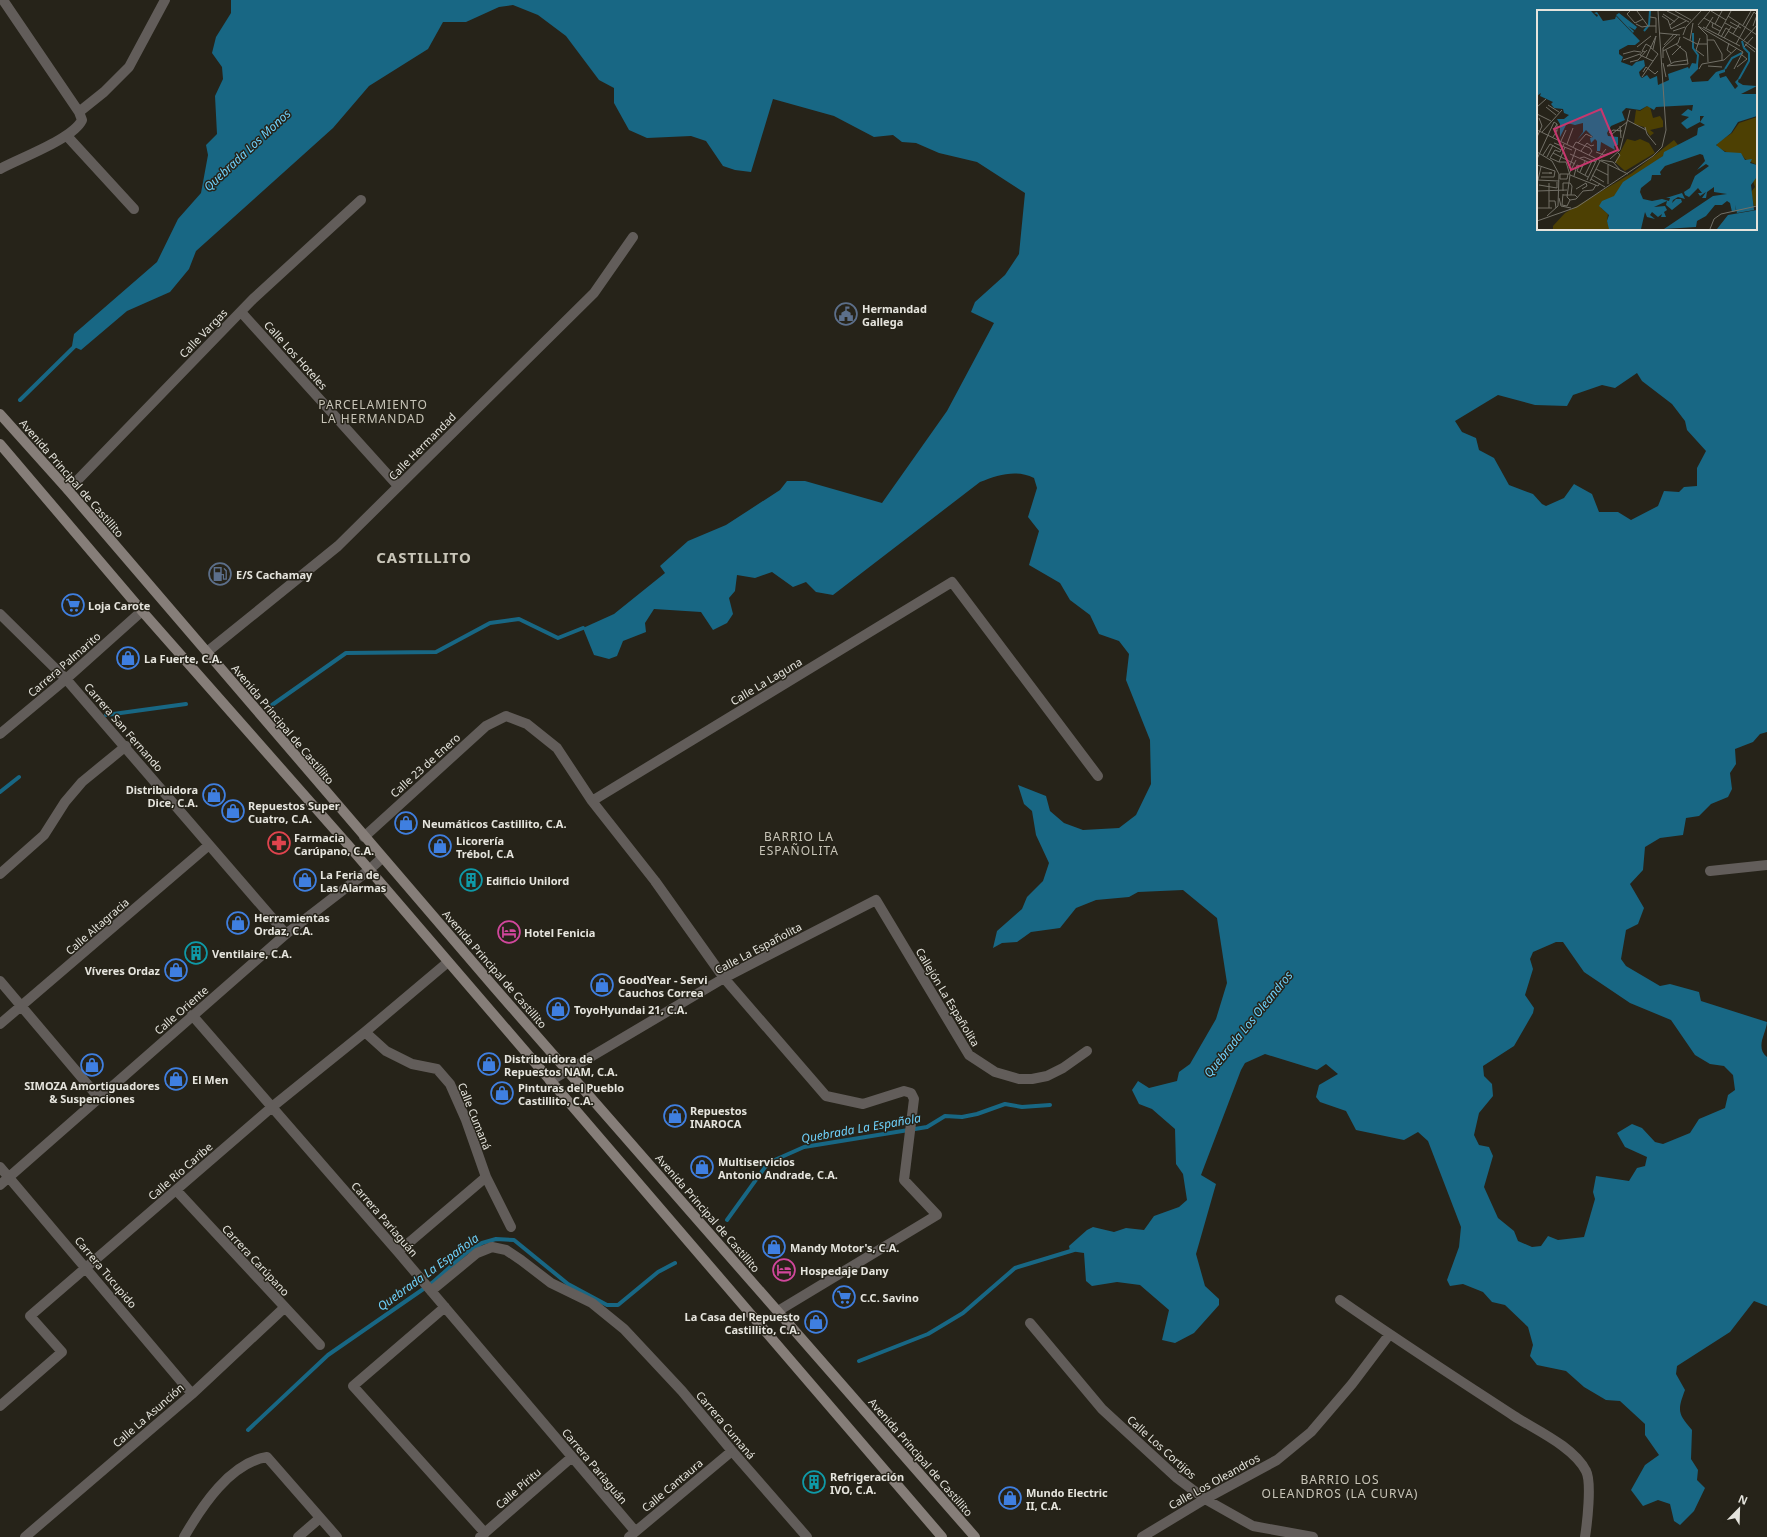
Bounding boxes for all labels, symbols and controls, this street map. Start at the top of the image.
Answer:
inset map [1537,10,1757,230]
water label: Quebrada Los Monos [200,105,294,195]
public building icon: Hermandad Gallega [833,301,859,327]
place label: Hermandad Gallega [862,301,927,329]
street label: Calle Vargas [176,305,230,361]
street label: Calle Los Hoteles [261,317,331,393]
district label: PARCELAMIENTO LA HERMANDAD [318,396,428,427]
street label: Calle Hermandad [385,409,459,483]
street label: Avenida Principal de Castillito [16,416,128,541]
district label: CASTILLITO [376,547,472,567]
fuel station icon: E/S Cachamay [207,561,233,587]
place label: E/S Cachamay [236,567,313,582]
supermarket icon: Loja Carote [60,592,86,618]
place label: Loja Carote [88,598,151,613]
street label: Carrera Palmarito [24,628,104,700]
shop icon: La Fuerte, C.A. [115,645,141,671]
place label: La Fuerte, C.A. [144,651,222,666]
street label: Calle La Laguna [727,654,805,708]
street label: Avenida Principal de Castillito [228,661,338,787]
street label: Carrera San Fernando [81,679,167,775]
street label: Calle 23 de Enero [387,729,463,800]
place label: Distribuidora Dice, C.A. [126,782,198,810]
shop icon: Distribuidora Dice, C.A. [201,782,227,808]
shop icon: Repuestos Super Cuatro, C.A. [220,798,246,824]
place label: Repuestos Super Cuatro, C.A. [248,798,340,826]
shop icon: Neumáticos Castillito, C.A. [393,810,419,836]
place label: Neumáticos Castillito, C.A. [422,816,567,831]
district label: BARRIO LA ESPAÑOLITA [759,828,839,859]
pharmacy icon: Farmacia Carúpano, C.A. [266,830,292,856]
place label: Farmacia Carúpano, C.A. [294,830,374,858]
shop icon: Licorería Trébol, C.A [427,833,453,859]
place label: Licorería Trébol, C.A [456,833,514,861]
shop icon: La Feria de Las Alarmas [292,867,318,893]
place label: La Feria de Las Alarmas [320,867,387,895]
building icon: Edificio Unilord [458,867,484,893]
place label: Edificio Unilord [486,873,569,888]
street label: Calle Altagracia [62,894,132,958]
street label: Avenida Principal de Castillito [439,907,551,1032]
shop icon: Herramientas Ordaz, C.A. [225,910,251,936]
place label: Herramientas Ordaz, C.A. [254,910,330,938]
hotel icon: Hotel Fenicia [496,919,522,945]
street label: Calle La Españolita [712,919,804,977]
place label: Hotel Fenicia [524,925,595,940]
building icon: Ventilaire, C.A. [183,940,209,966]
street label: Callejón La Españolita [913,945,983,1049]
place label: Ventilaire, C.A. [212,946,292,961]
shop icon: Víveres Ordaz [163,957,189,983]
place label: Víveres Ordaz [85,963,161,978]
water label: Quebrada Los Oleandros [1200,967,1296,1081]
shop icon: GoodYear - Servi Cauchos Correa [589,972,615,998]
place label: GoodYear - Servi Cauchos Correa [618,972,707,1000]
street label: Calle Oriente [151,982,211,1038]
shop icon: ToyoHyundai 21, C.A. [545,996,571,1022]
place label: ToyoHyundai 21, C.A. [574,1002,688,1017]
shop icon: Distribuidora de Repuestos NAM, C.A. [476,1051,502,1077]
place label: Distribuidora de Repuestos NAM, C.A. [504,1051,618,1079]
shop icon: SIMOZA Amortiguadores & Suspenciones [79,1052,105,1078]
shop icon: El Men [163,1066,189,1092]
place label: El Men [192,1072,228,1087]
place label: SIMOZA Amortiguadores & Suspenciones [24,1078,160,1106]
street label: Calle Cumaná [455,1080,495,1152]
shop icon: Pinturas del Pueblo Castillito, C.A. [489,1080,515,1106]
place label: Pinturas del Pueblo Castillito, C.A. [518,1080,624,1108]
shop icon: Repuestos INAROCA [662,1103,688,1129]
place label: Repuestos INAROCA [690,1103,748,1131]
water label: Quebrada La Española [800,1109,922,1147]
street label: Calle Río Caribe [145,1139,215,1203]
street label: Avenida Principal de Castillito [652,1151,764,1276]
shop icon: Multiservicios Antonio Andrade, C.A. [689,1154,715,1180]
place label: Multiservicios Antonio Andrade, C.A. [718,1154,838,1182]
street label: Carrera Pariaguán [348,1178,422,1260]
street label: Carrera Carúpano [219,1221,293,1299]
water label: Quebrada La Española [374,1229,482,1314]
street label: Carrera Tucupido [72,1233,141,1311]
shop icon: Mandy Motor's, C.A. [761,1234,787,1260]
place label: Mandy Motor's, C.A. [790,1240,899,1255]
hotel icon: Hospedaje Dany [771,1257,797,1283]
place label: Hospedaje Dany [800,1263,889,1278]
supermarket icon: C.C. Savino [831,1284,857,1310]
place label: C.C. Savino [860,1290,919,1305]
place label: La Casa del Repuesto Castillito, C.A. [685,1309,800,1337]
shop icon: La Casa del Repuesto Castillito, C.A. [803,1309,829,1335]
street label: Calle La Asunción [109,1380,187,1450]
street label: Carrera Cumaná [693,1388,759,1462]
street label: Avenida Principal de Castillito [865,1395,977,1520]
street label: Calle Los Cortijos [1124,1412,1200,1482]
street label: Carrera Pariaguán [559,1425,631,1507]
street label: Calle Los Oleandros [1166,1450,1262,1512]
street label: Calle Cantaura [638,1455,706,1515]
street label: Calle Píritu [492,1464,544,1512]
building icon: Refrigeración IVO, C.A. [801,1469,827,1495]
place label: Refrigeración IVO, C.A. [830,1469,904,1497]
district label: BARRIO LOS OLEANDROS (LA CURVA) [1262,1471,1418,1502]
shop icon: Mundo Electric II, C.A. [997,1485,1023,1511]
place label: Mundo Electric II, C.A. [1026,1485,1108,1513]
north arrow [1719,1489,1759,1529]
text: N [1736,1491,1750,1508]

